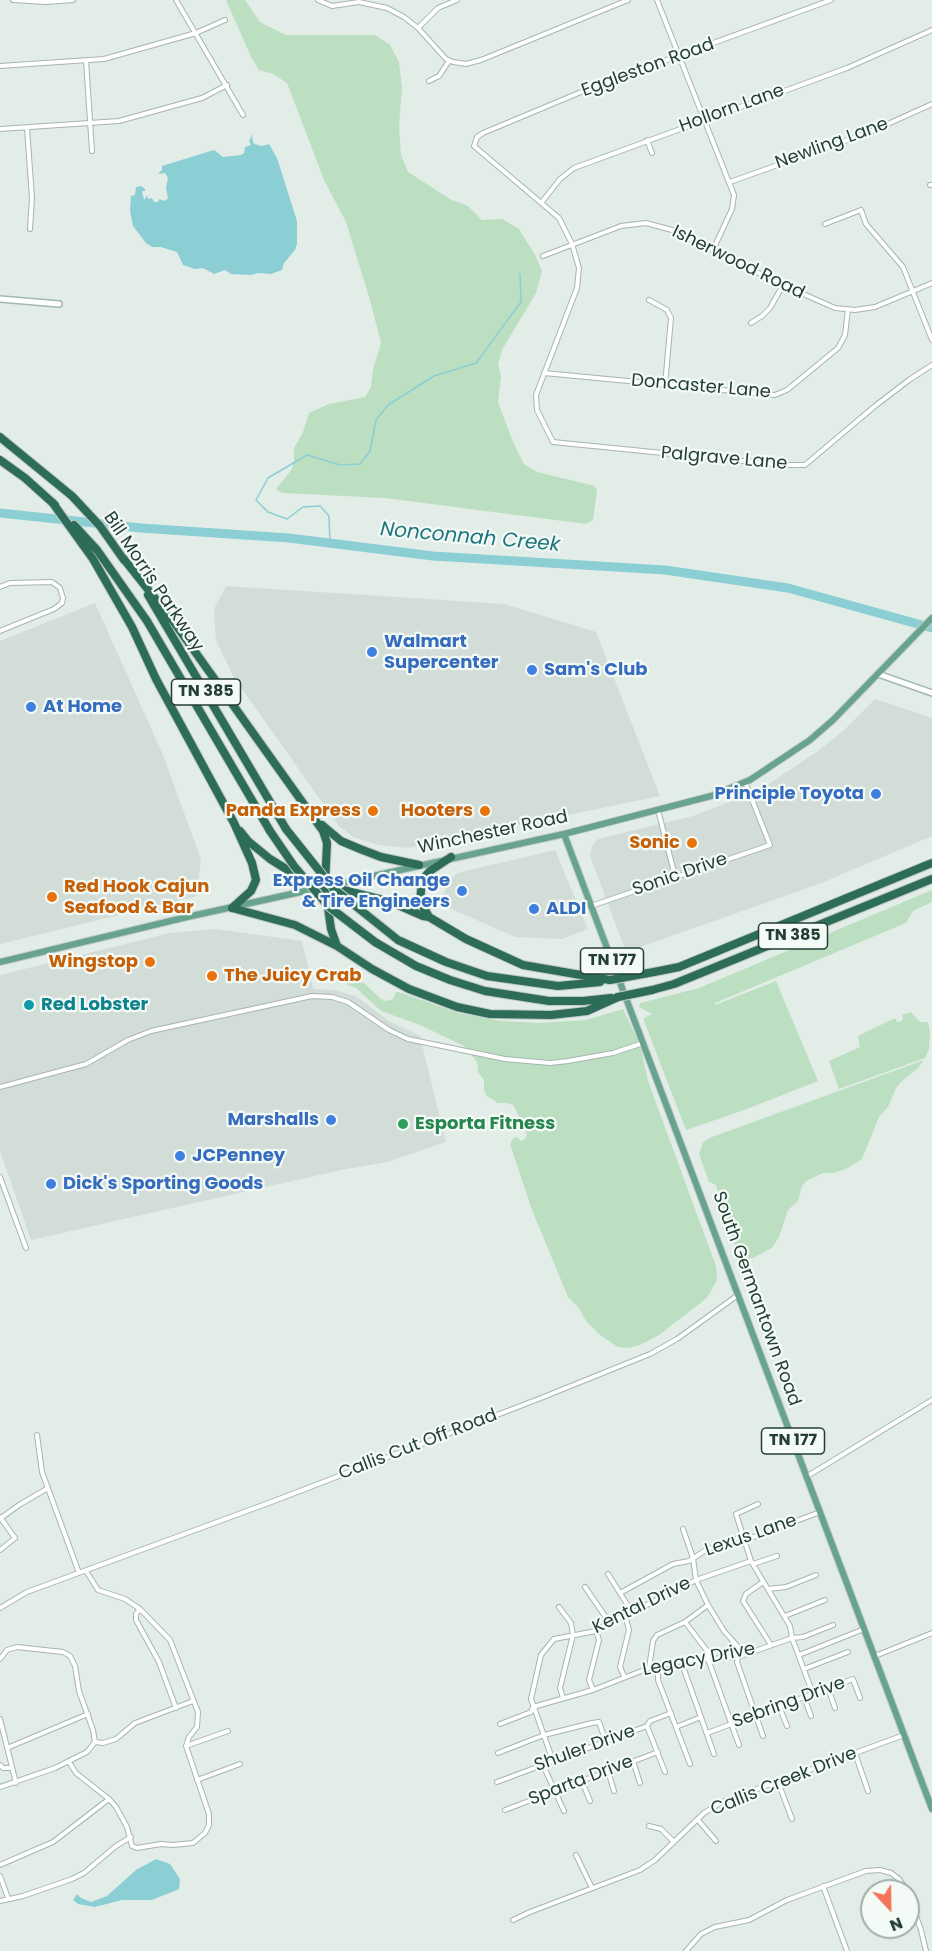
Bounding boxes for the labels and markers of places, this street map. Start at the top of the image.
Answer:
place label: Walmart Supercenter [384,631,498,674]
marker: Walmart Supercenter [365,645,379,659]
place label: Sam's Club [544,659,648,681]
marker: Sam's Club [525,663,539,677]
place label: At Home [43,696,122,718]
marker: At Home [24,700,38,714]
place label: Principle Toyota [715,783,864,805]
marker: Principle Toyota [869,787,883,801]
place label: Panda Express [226,800,361,822]
place label: Hooters [401,800,473,822]
marker: Panda Express [366,804,380,818]
marker: Hooters [478,804,492,818]
place label: Sonic [629,832,680,854]
marker: Sonic [685,836,699,850]
place label: Express Oil Change & Tire Engineers [273,870,450,912]
place label: Red Hook Cajun Seafood & Bar [64,876,209,918]
marker: Express Oil Change & Tire Engineers [455,884,469,898]
marker: Red Hook Cajun Seafood & Bar [45,890,59,904]
place label: ALDI [546,898,586,920]
marker: ALDI [527,902,541,916]
place label: Wingstop [48,951,138,973]
marker: Wingstop [143,955,157,969]
place label: The Juicy Crab [224,965,361,987]
marker: The Juicy Crab [205,969,219,983]
place label: Red Lobster [41,994,148,1016]
marker: Red Lobster [22,998,36,1012]
place label: Marshalls [227,1109,319,1131]
marker: Marshalls [324,1113,338,1127]
place label: Esporta Fitness [415,1113,555,1135]
marker: Esporta Fitness [396,1117,410,1131]
place label: JCPenney [192,1145,285,1167]
marker: JCPenney [173,1149,187,1163]
place label: Dick's Sporting Goods [63,1173,263,1195]
marker: Dick's Sporting Goods [44,1177,58,1191]

